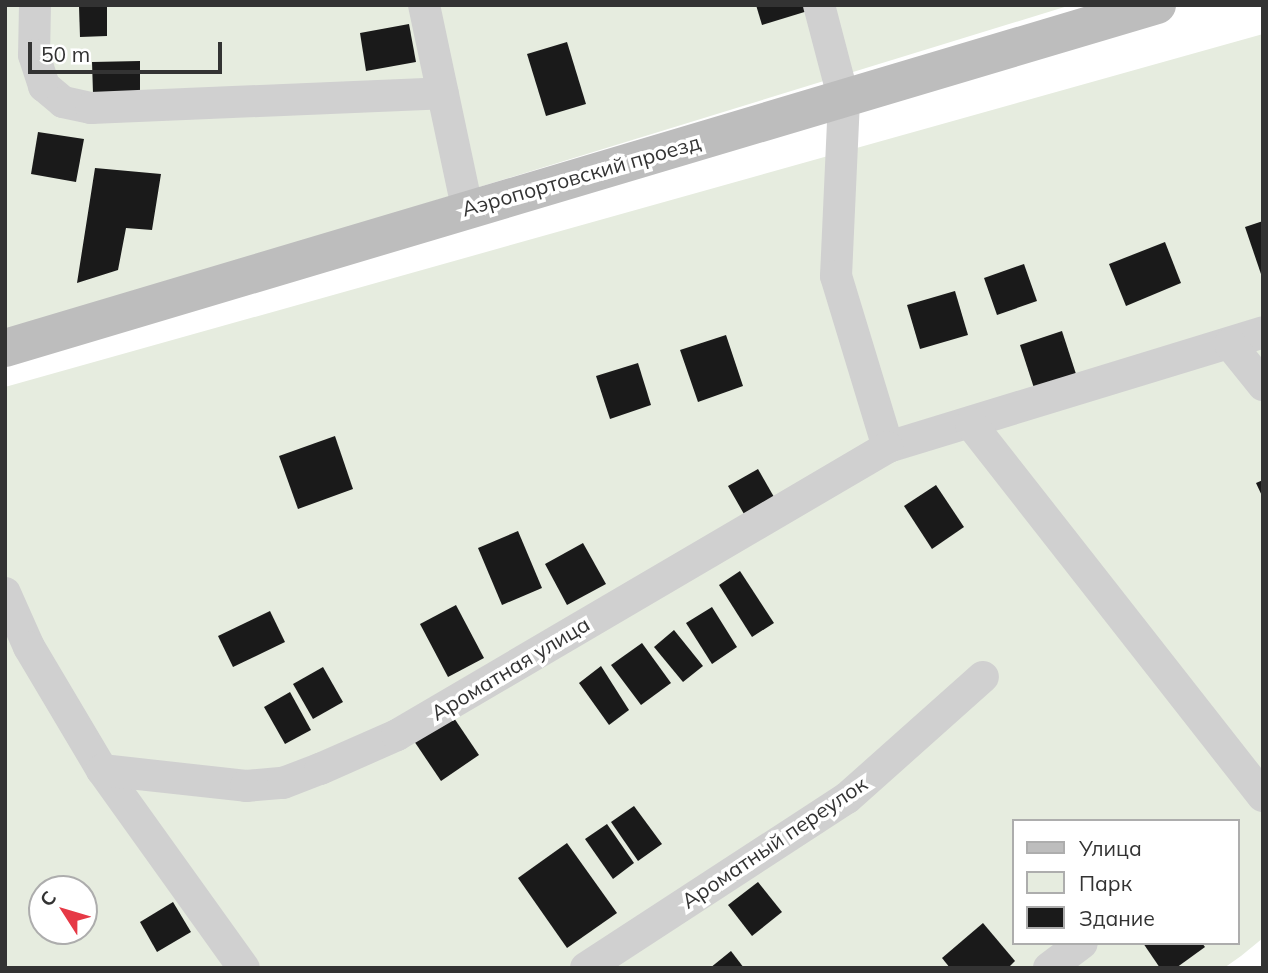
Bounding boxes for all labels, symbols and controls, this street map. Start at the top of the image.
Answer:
scale bar [32,28,226,72]
text: 50 m [41,41,90,67]
street label: Аэропортовский проезд [459,129,703,221]
street label: Ароматная улица [426,611,594,725]
street label: Ароматный переулок [677,771,871,913]
legend [1012,819,1240,945]
text: Улица [1079,835,1142,861]
text: Парк [1079,870,1132,896]
north arrow [28,875,98,945]
text: С [34,886,61,911]
text: Здание [1079,905,1155,931]

